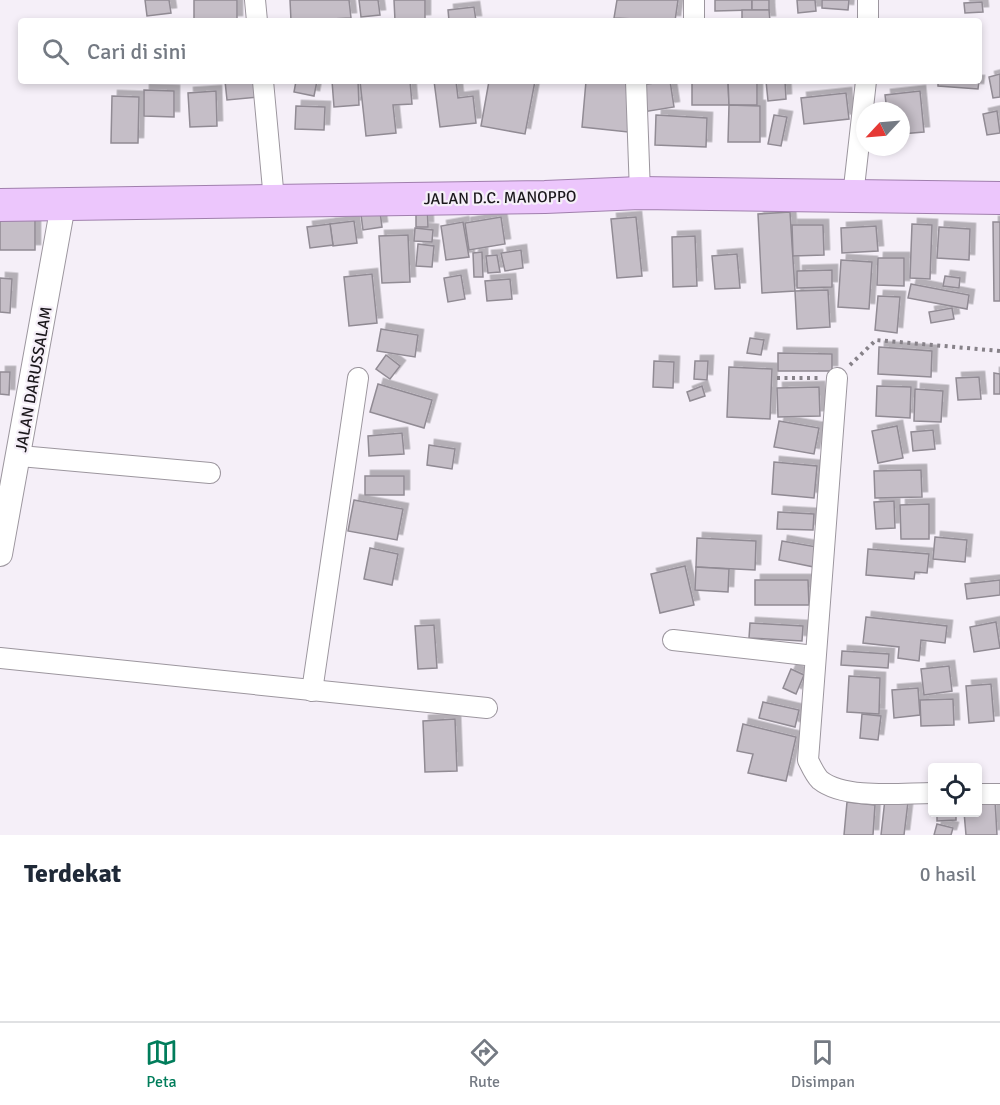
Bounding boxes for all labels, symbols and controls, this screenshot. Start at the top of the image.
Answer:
search box [18,18,982,84]
icon: search [39,35,72,68]
text: Cari di sini [87,38,187,65]
north arrow [856,102,910,156]
street label: JALAN D.C. MANOPPO [423,187,577,209]
street label: JALAN DARUSSALAM [11,305,57,454]
map controls [928,763,982,817]
button: locate [928,763,982,817]
text: Terdekat [24,858,121,890]
text: 0 hasil [920,862,976,887]
tab: Peta [145,1036,178,1092]
tab: Rute [468,1036,501,1092]
tab: Disimpan [791,1036,855,1092]

